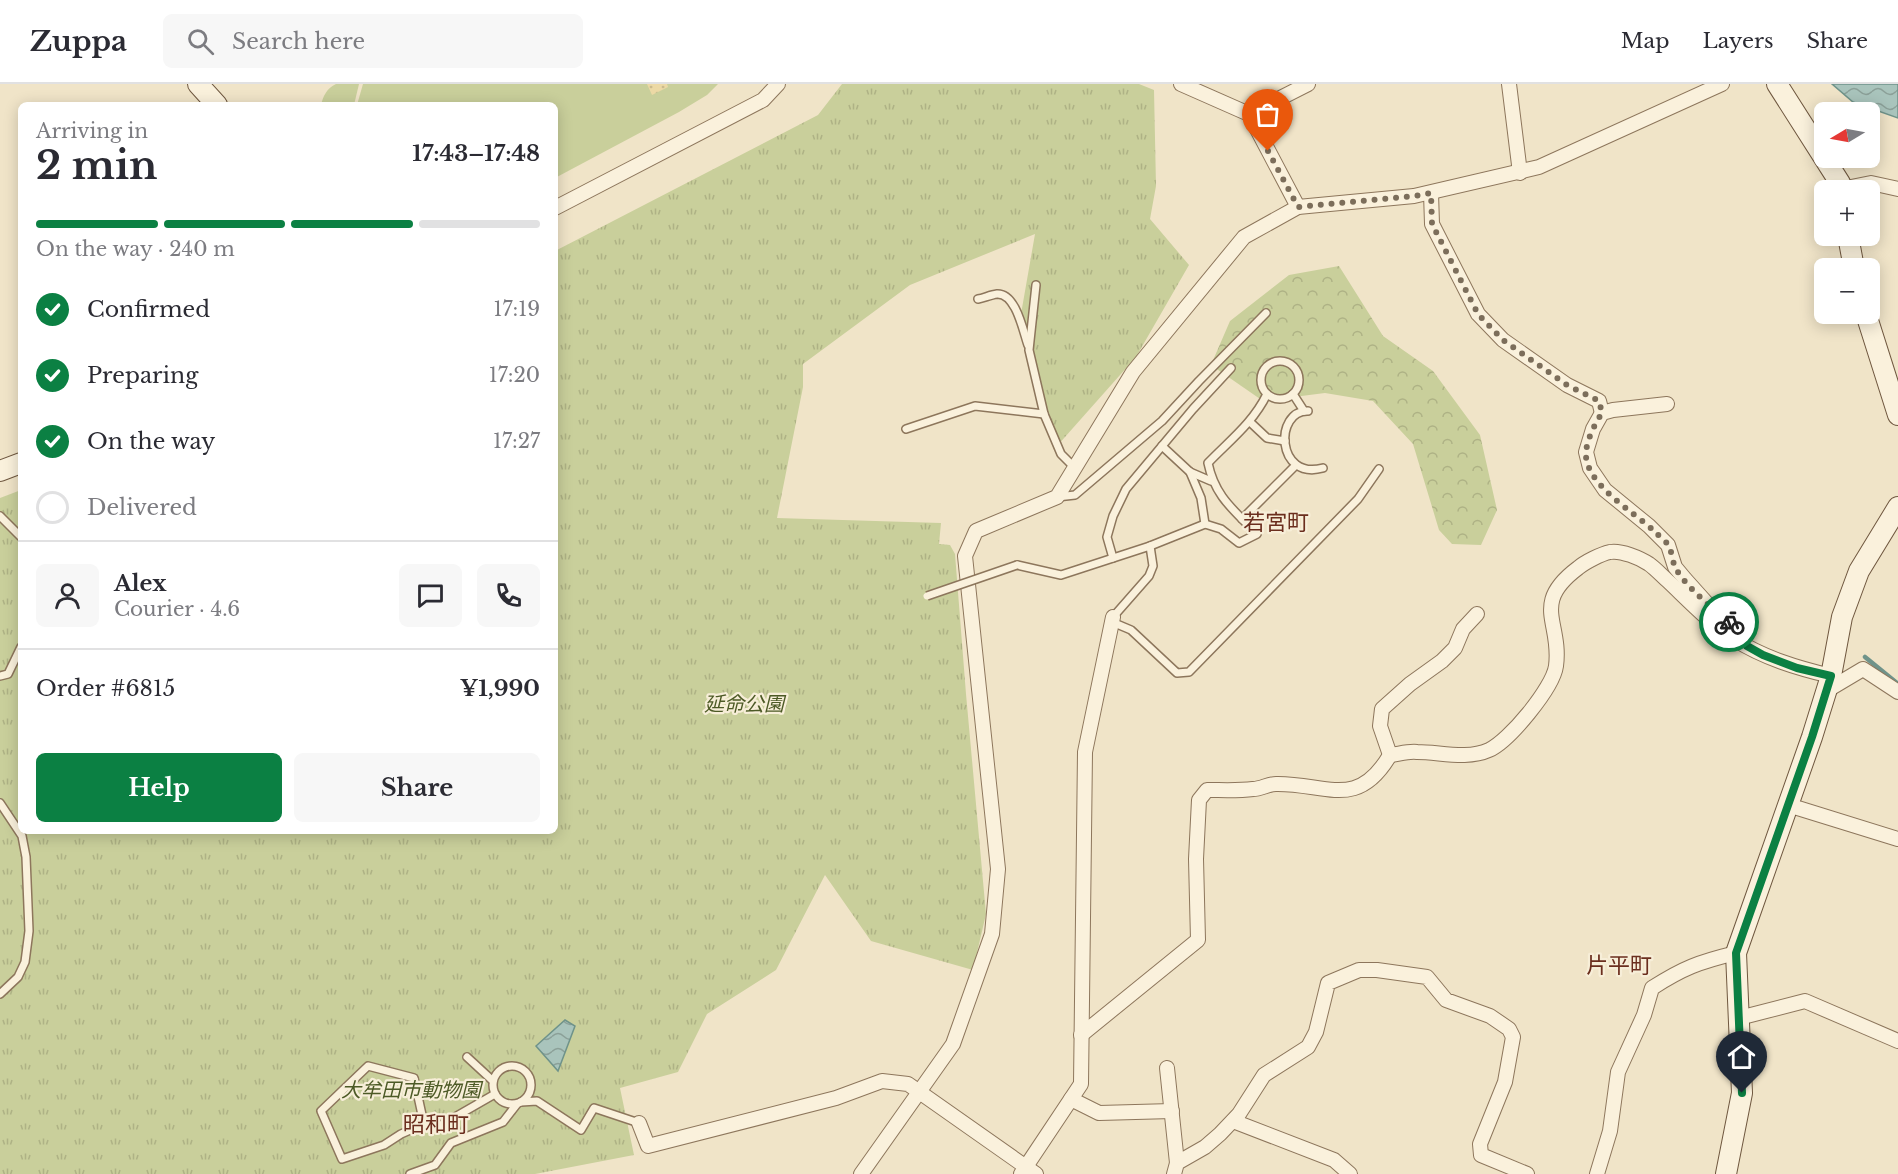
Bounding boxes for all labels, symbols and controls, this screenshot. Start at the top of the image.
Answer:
search box [163,14,583,68]
text: Zuppa [30,24,127,59]
icon: search [184,25,217,58]
text: Search here [232,28,365,55]
text: Map [1621,28,1670,54]
text: Layers [1703,28,1774,54]
text: Share [1807,28,1868,54]
pin [1242,89,1293,151]
icon: bag [1251,98,1284,131]
north arrow [1814,102,1880,168]
map controls [1814,102,1880,324]
text: Arriving in [36,119,148,143]
text: 17:43–17:48 [412,140,540,167]
text: 2 min [36,141,157,190]
button: + [1814,180,1880,246]
text: On the way · 240 m [36,237,235,261]
button: − [1814,258,1880,324]
icon: check [36,293,69,326]
text: Confirmed [87,296,210,323]
text: 17:19 [494,297,540,321]
icon: check [36,359,69,392]
text: Preparing [87,362,198,389]
text: 17:20 [489,363,540,387]
icon: check [36,425,69,458]
text: On the way [87,428,215,455]
text: 17:27 [493,429,540,453]
text: Delivered [87,494,197,521]
district label: 若宮町 [1243,509,1309,536]
button: person [36,564,99,627]
button: chat [399,564,462,627]
button: phone [477,564,540,627]
text: Alex [114,570,167,597]
courier [1699,592,1759,652]
text: Courier · 4.6 [114,597,240,621]
icon: bike [1713,606,1746,639]
text: Order #6815 [36,675,175,702]
text: ¥1,990 [460,675,540,702]
park label: 延命公園 [704,692,787,716]
button: Help [36,753,282,822]
button: Share [294,753,540,822]
district label: 片平町 [1586,952,1652,979]
pin [1716,1031,1767,1093]
icon: home [1725,1040,1758,1073]
park label: 大牟田市動物園 [341,1078,484,1102]
district label: 昭和町 [403,1111,469,1138]

